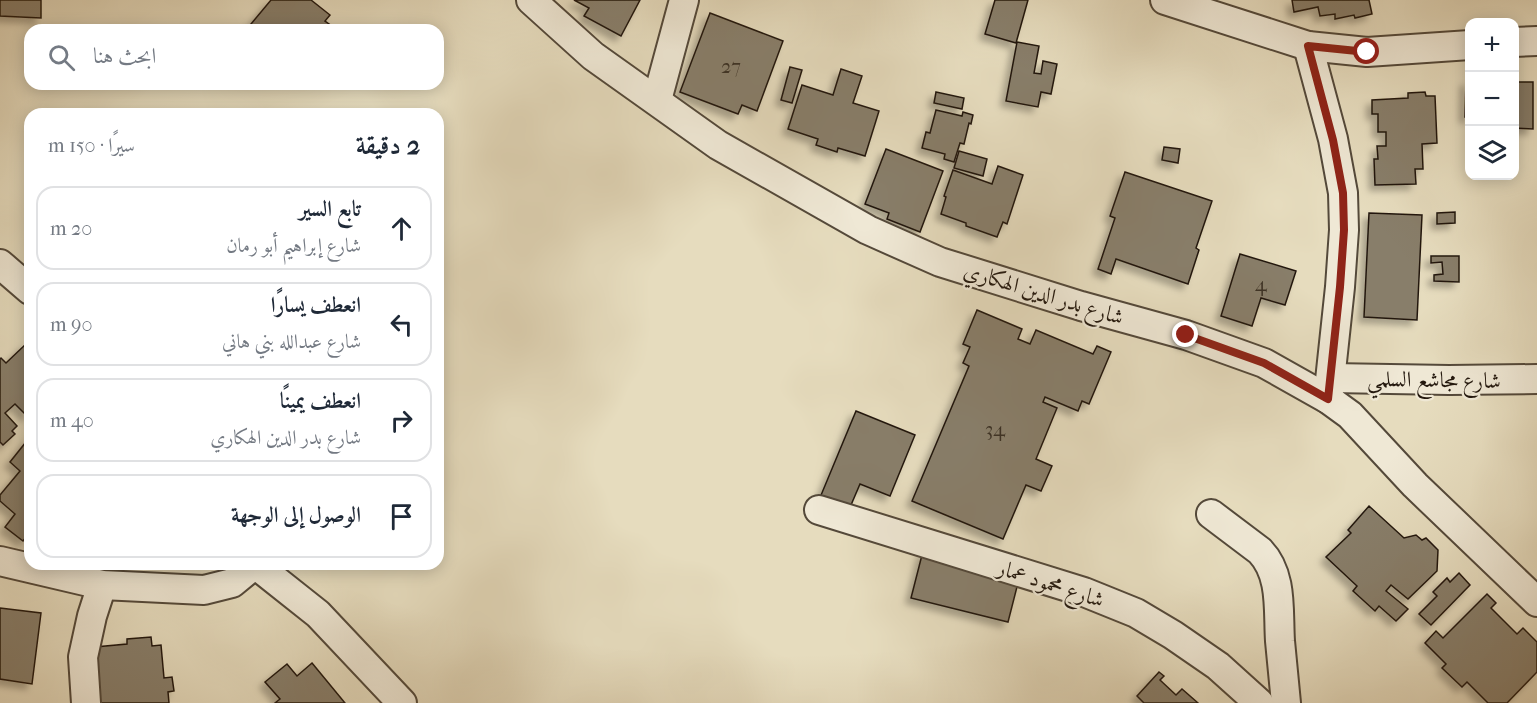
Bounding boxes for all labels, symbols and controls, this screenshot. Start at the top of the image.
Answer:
map controls [1465,18,1519,180]
button: + [1465,18,1519,72]
search box [24,24,444,90]
route start [1353,38,1379,64]
icon: search [45,41,78,74]
text: ابحث هنا [93,43,156,69]
house number: 27 [721,55,741,78]
button: − [1465,72,1519,126]
button: layers [1465,126,1519,180]
text: 2 دقيقة [356,130,420,161]
text: سيرًا · 150 m [48,134,135,157]
text: تابع السير [299,196,361,222]
icon: ahead [385,212,418,245]
text: 20 m [50,217,92,240]
text: شارع إبراهيم أبو رمان [226,234,361,257]
street label: شارع بدر الدين الهكاري [959,257,1127,335]
house number: 4 [1255,273,1268,296]
text: انعطف يسارًا [271,292,361,318]
icon: left [385,308,418,341]
text: 90 m [50,313,92,336]
route end [1172,321,1198,347]
text: شارع عبدالله بني هاني [222,330,361,353]
street label: شارع مجاشع السلمي [1367,366,1501,401]
text: انعطف يمينًا [280,388,361,414]
icon: right [385,404,418,437]
text: 40 m [50,409,94,432]
house number: 34 [985,418,1006,441]
text: شارع بدر الدين الهكاري [210,426,361,449]
icon: arrive [385,500,418,533]
text: الوصول إلى الوجهة [231,502,361,528]
street label: شارع محمود عمار [991,554,1107,618]

